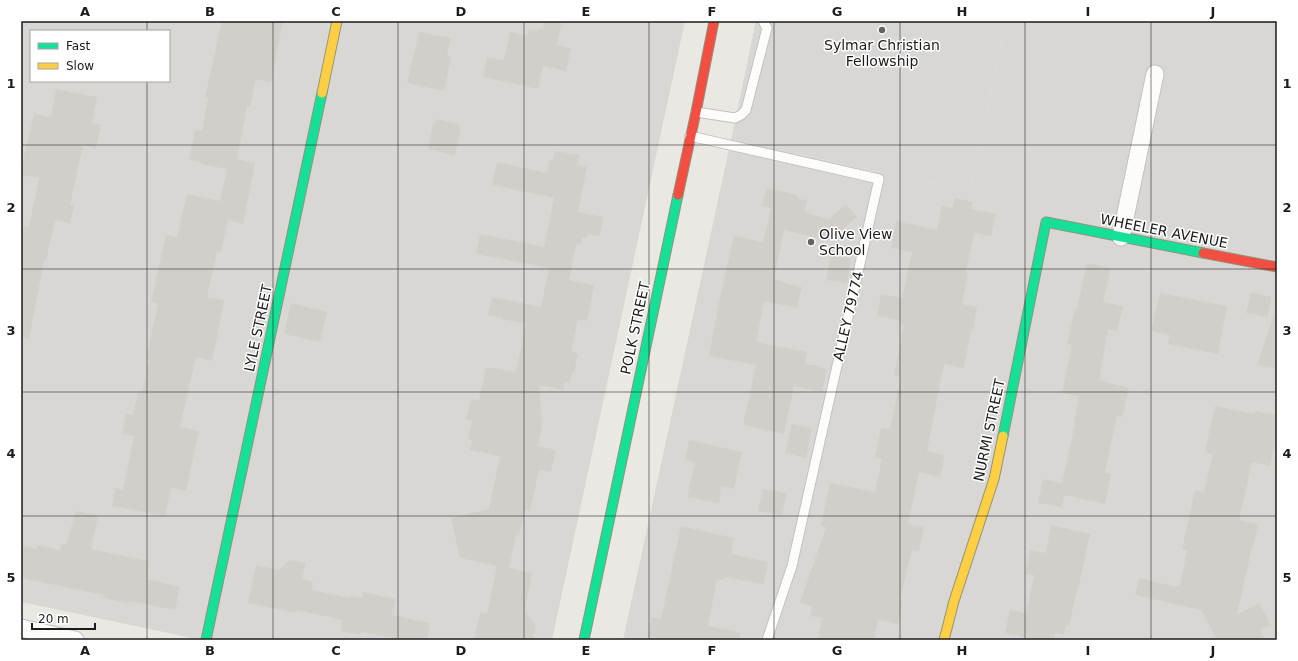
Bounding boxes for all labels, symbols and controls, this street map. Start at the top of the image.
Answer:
text: A [80,4,90,19]
text: B [205,4,215,19]
text: C [331,4,341,19]
text: D [456,4,467,19]
text: E [582,4,590,19]
text: F [708,4,716,19]
text: G [832,4,842,19]
text: H [957,4,967,19]
text: I [1086,4,1090,19]
text: J [1210,4,1215,19]
marker: Sylmar Christian Fellowship [877,25,887,35]
legend [30,30,170,82]
place label: Sylmar Christian Fellowship [824,37,940,69]
text: Fast [66,39,90,53]
text: Slow [66,59,94,73]
text: 1 [6,76,16,91]
text: 1 [1282,76,1292,91]
text: 2 [6,200,16,215]
text: 2 [1282,200,1292,215]
street label: WHEELER AVENUE [1099,211,1229,251]
place label: Olive View School [819,226,892,258]
marker: Olive View School [806,237,816,247]
street label: ALLEY 79774 [830,270,866,362]
street label: POLK STREET [617,280,653,376]
street label: LYLE STREET [241,282,275,373]
text: 3 [6,323,16,338]
text: 3 [1282,323,1292,338]
street label: NURMI STREET [970,377,1008,483]
text: 4 [6,446,16,461]
text: 4 [1282,446,1292,461]
text: 5 [6,570,16,585]
text: 5 [1282,570,1292,585]
scale bar [32,605,95,631]
text: 20 m [38,612,69,626]
text: A [80,643,90,658]
text: B [205,643,215,658]
text: C [331,643,341,658]
text: D [456,643,467,658]
text: E [582,643,590,658]
text: F [708,643,716,658]
text: G [832,643,842,658]
text: H [957,643,967,658]
text: I [1086,643,1090,658]
text: J [1210,643,1215,658]

